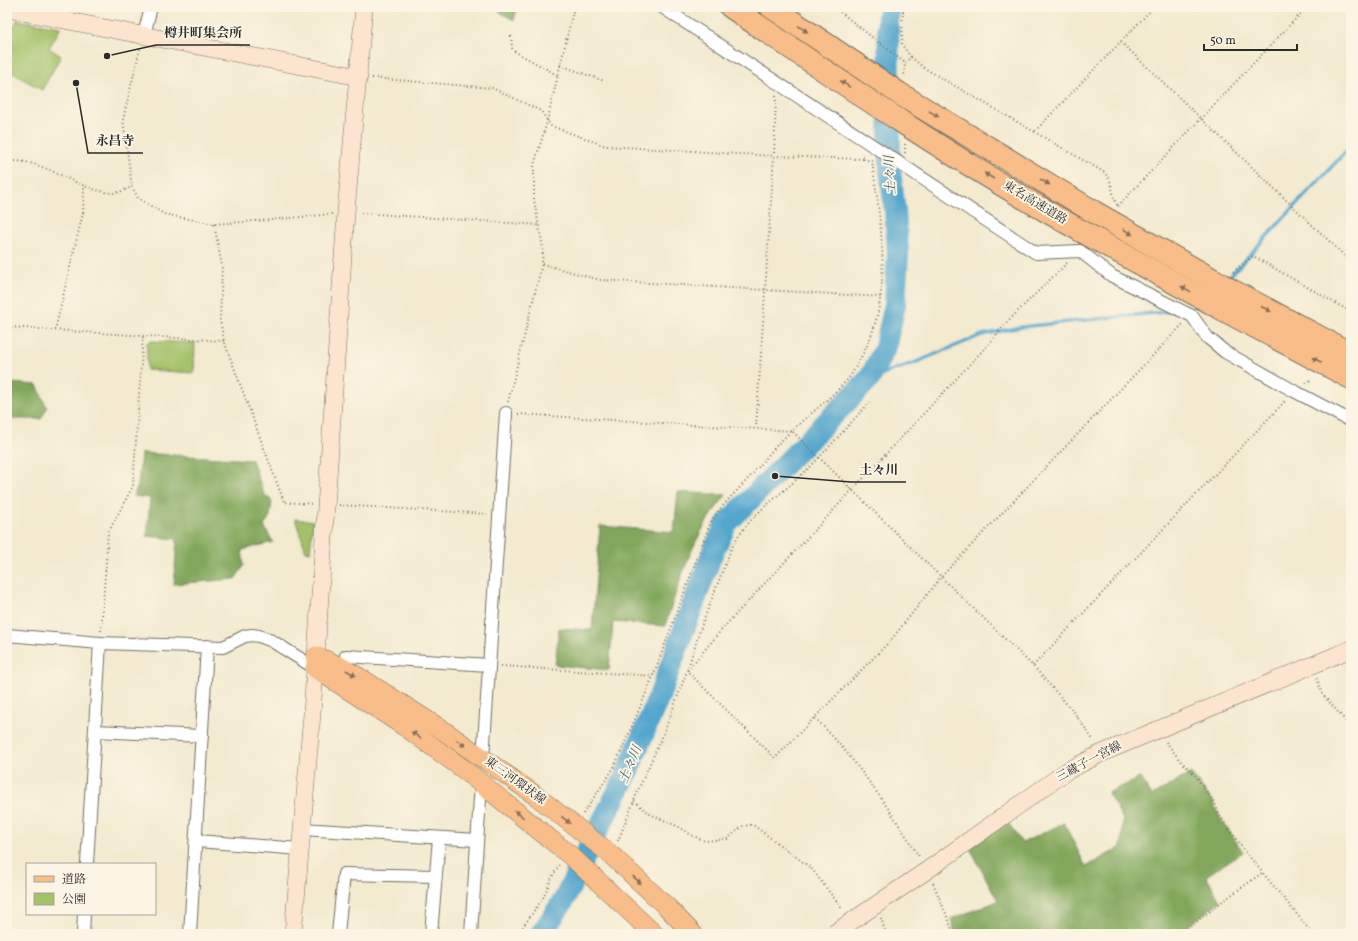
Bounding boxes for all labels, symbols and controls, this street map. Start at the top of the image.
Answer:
callout: 樽井町集会所 [156,20,250,45]
text: 樽井町集会所 [164,25,242,43]
one-way arrow [798,25,808,33]
scale bar [1204,26,1297,52]
text: 50 m [1210,33,1236,49]
one-way arrow [840,80,850,88]
one-way arrow [928,111,940,118]
callout: 永昌寺 [88,128,143,153]
text: 永昌寺 [95,133,135,151]
water label: 土々川 [881,153,901,195]
one-way arrow [984,172,994,180]
street label: 東名高速道路 [1000,178,1070,228]
one-way arrow [1040,178,1050,186]
one-way arrow [1122,228,1134,235]
one-way arrow [1180,286,1192,293]
one-way arrow [1260,306,1272,312]
one-way arrow [1311,356,1322,363]
callout: 土々川 [851,457,906,482]
text: 土々川 [859,462,899,480]
one-way arrow [345,670,357,677]
one-way arrow [411,731,421,739]
street label: 三蔵子一宮線 [1053,738,1125,786]
one-way arrow [456,739,466,747]
water label: 土々川 [615,742,648,786]
street label: 東三河環状線 [481,753,549,809]
one-way arrow [513,809,524,818]
one-way arrow [560,815,571,824]
legend [26,863,156,915]
text: 道路 [62,872,86,888]
one-way arrow [632,875,643,884]
text: 公園 [62,892,86,908]

